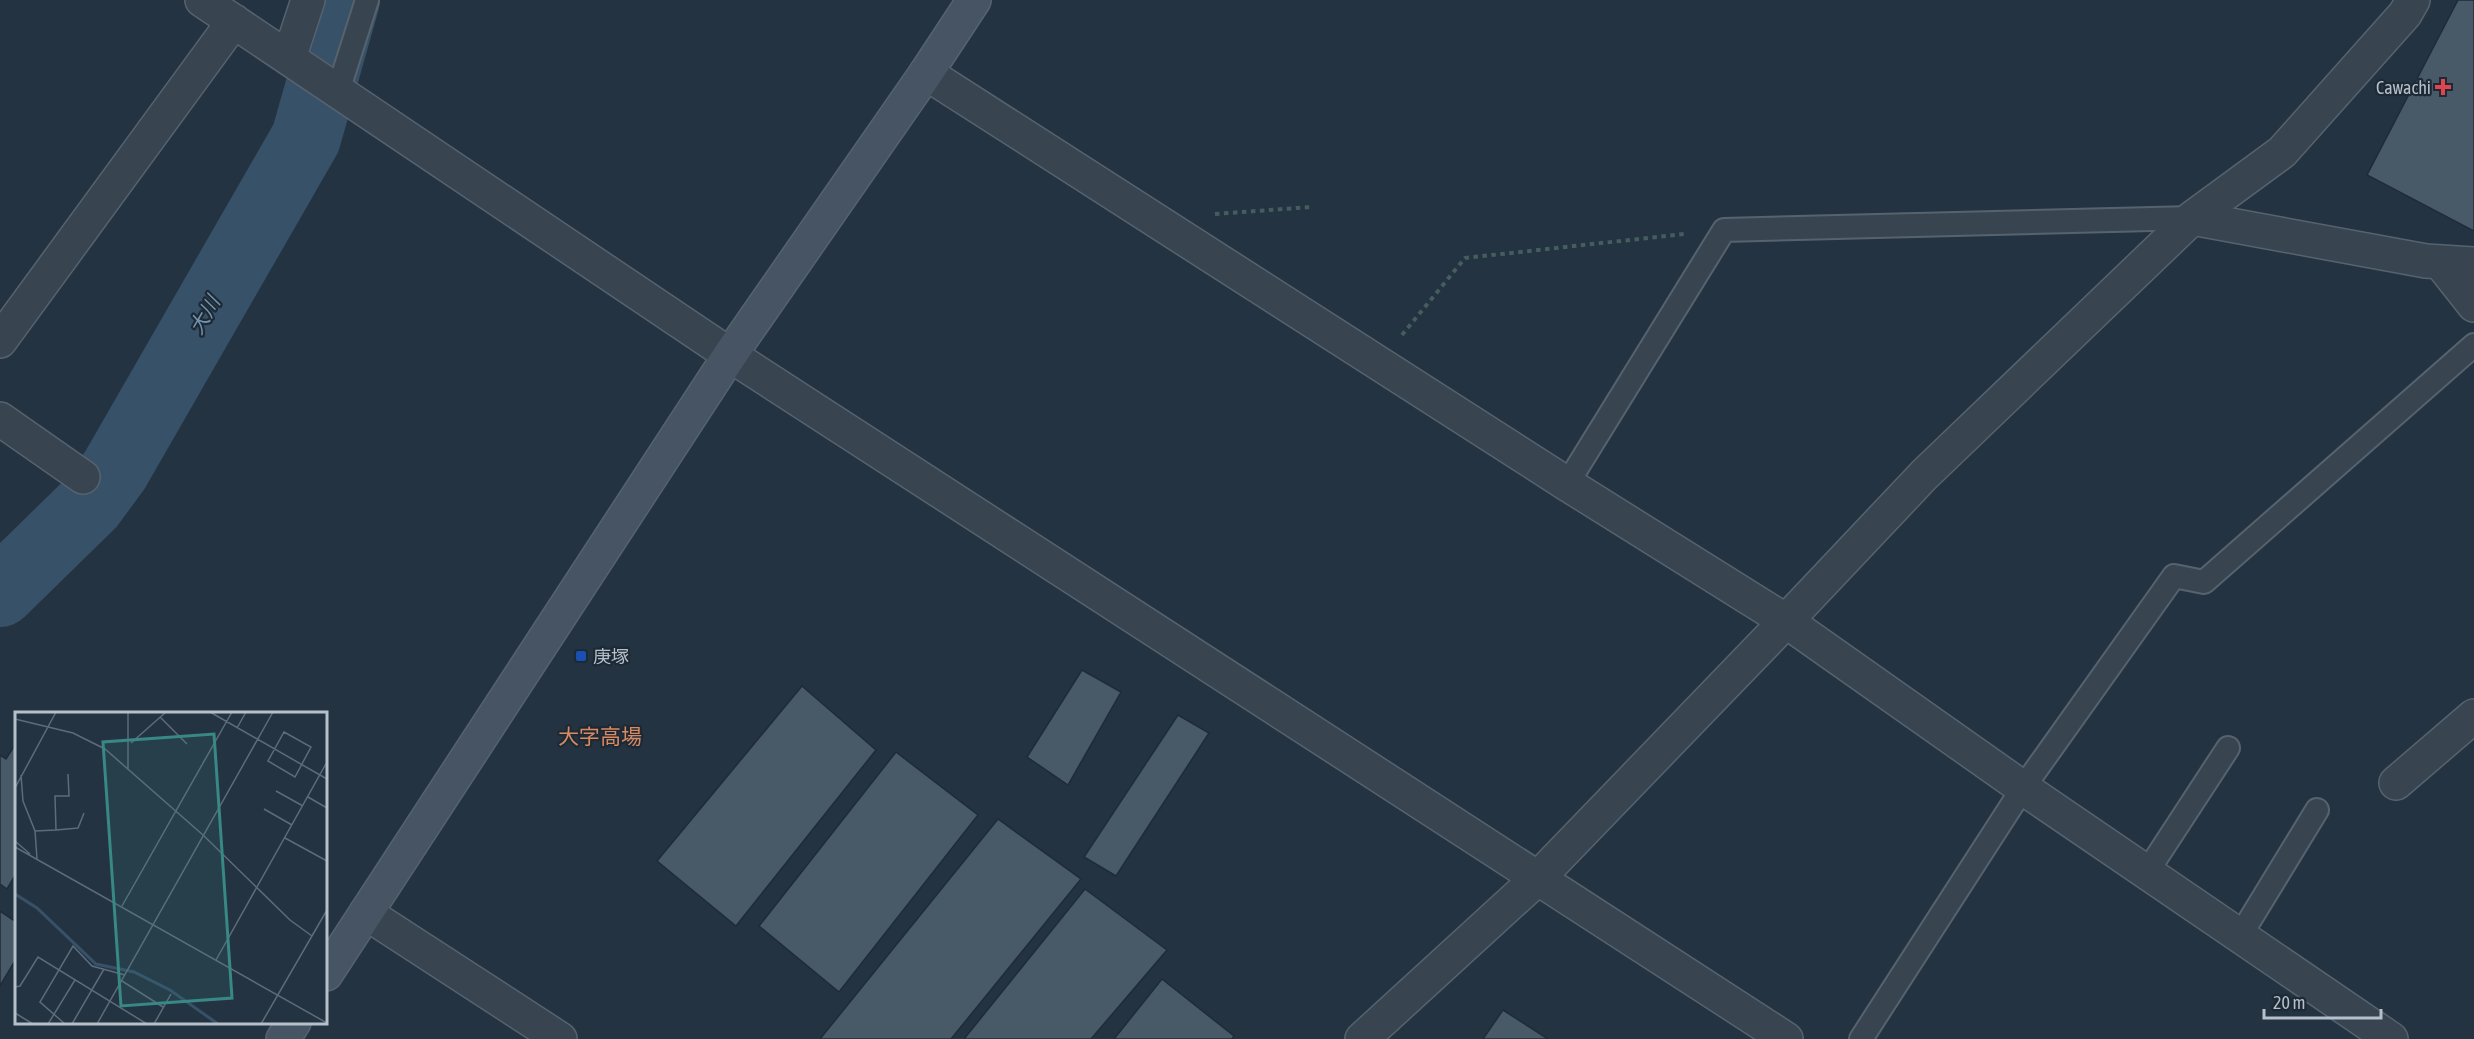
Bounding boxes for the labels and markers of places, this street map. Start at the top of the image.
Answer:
place label: Cawachi [2376,77,2431,98]
marker: Cawachi [2436,80,2450,94]
place label: 庚塚 [593,646,629,667]
marker: 庚塚 [574,649,588,663]

